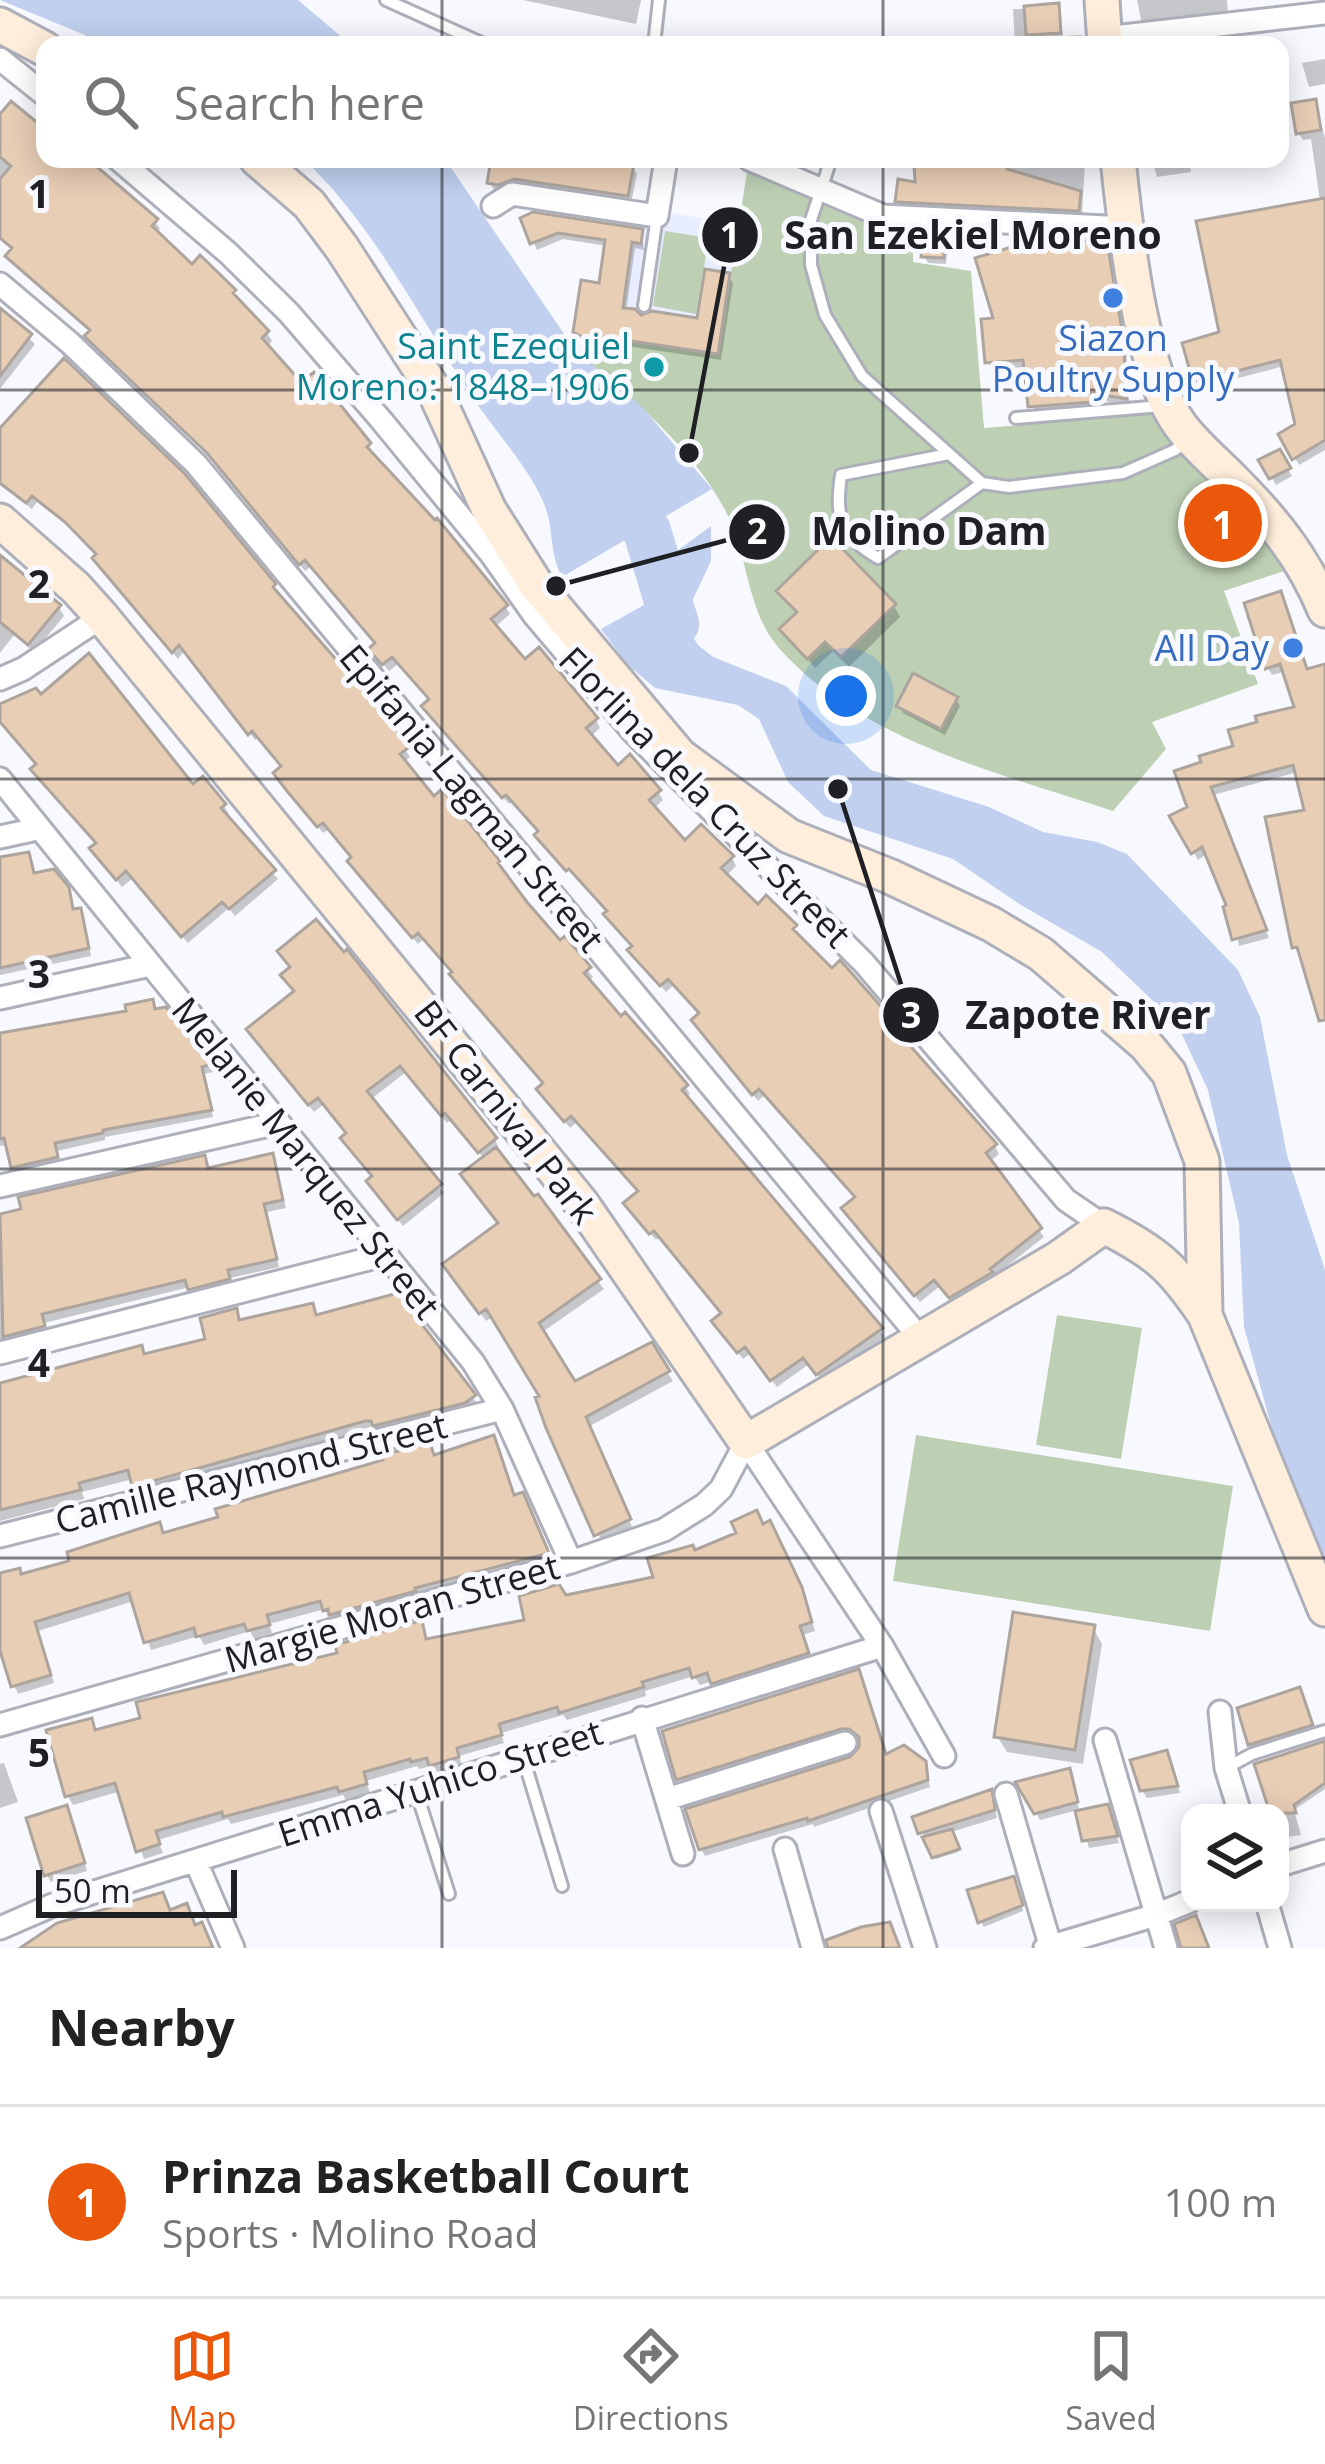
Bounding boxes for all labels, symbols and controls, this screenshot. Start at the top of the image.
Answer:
search box [36,36,1289,168]
icon: search [78,69,144,135]
text: Search here [174,72,425,133]
text: 1 [28,166,50,219]
callout: San Ezekiel Moreno [700,198,1185,273]
text: San Ezekiel Moreno [784,207,1162,260]
text: 1 [720,210,740,259]
marker: Siazon Poultry Supply [1100,285,1126,311]
place label: Siazon Poultry Supply [992,313,1235,403]
place label: Saint Ezequiel Moreno: 1848–1906 [296,321,630,411]
marker: Saint Ezequiel Moreno: 1848–1906 [641,354,667,380]
pin: 1 [1184,478,1262,568]
callout: Molino Dam [727,494,1071,569]
text: Molino Dam [811,503,1047,556]
text: 2 [747,506,767,555]
text: 2 [28,556,50,609]
place label: All Day [1155,623,1270,672]
street label: Epifania Lagman Street [329,634,616,962]
marker: All Day [1280,635,1306,661]
street label: Florlina dela Cruz Street [549,636,862,958]
your location [816,666,876,726]
text: 3 [28,946,50,999]
callout: Zapote River [881,978,1235,1053]
street label: Melanie Marquez Street [161,987,451,1329]
text: Zapote River [965,987,1211,1040]
street label: BF Carnival Park [404,990,609,1234]
text: 3 [901,990,921,1039]
text: 4 [28,1335,50,1388]
street label: Camille Raymond Street [50,1400,452,1545]
street label: Margie Moran Street [219,1541,565,1684]
street label: Emma Yuhico Street [271,1707,608,1858]
text: 5 [28,1725,50,1778]
map controls [1181,1804,1289,1912]
button: layers [1181,1804,1289,1912]
scale bar [36,1864,237,1917]
text: 50 m [54,1868,131,1913]
text: Nearby [48,1991,235,2061]
text: Prinza Basketball Court [162,2145,690,2206]
text: 1 [76,2175,98,2228]
text: 100 m [1164,2175,1277,2228]
text: Sports · Molino Road [162,2206,538,2259]
tab: Map [168,2323,236,2440]
tab: Directions [573,2323,729,2440]
tab: Saved [1065,2323,1157,2440]

